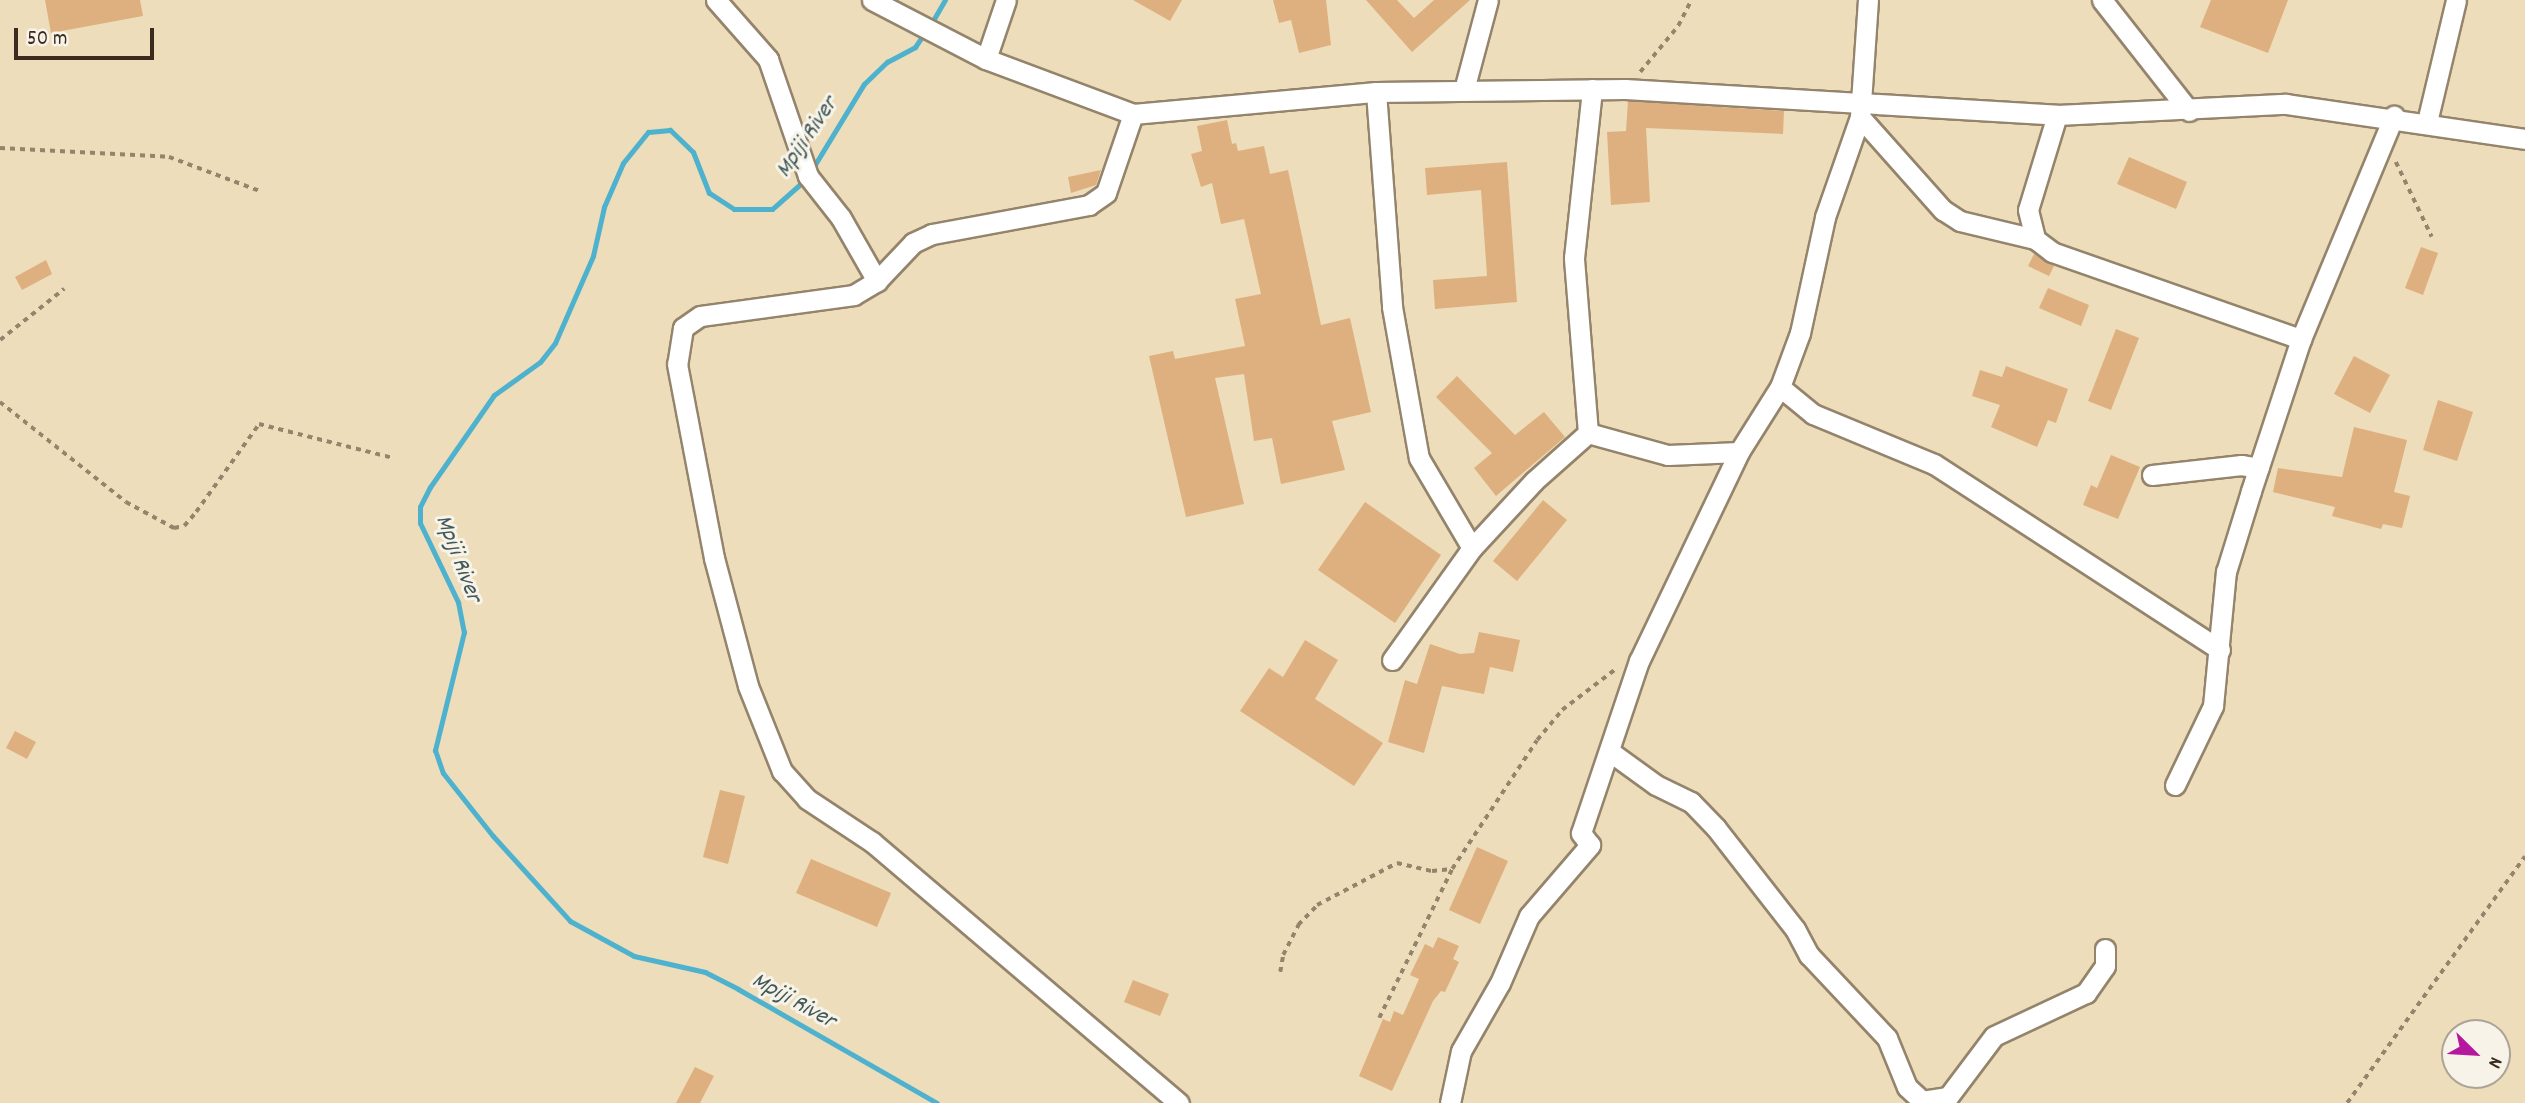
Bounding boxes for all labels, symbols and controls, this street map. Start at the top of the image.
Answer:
scale bar [18,14,158,58]
text: 50 m [27,25,67,55]
water label: Mpiji River [771,92,845,184]
water label: Mpiji River [427,511,487,607]
water label: Mpiji River [746,967,840,1037]
north arrow [2441,1019,2511,1089]
text: N [2480,1052,2508,1072]

